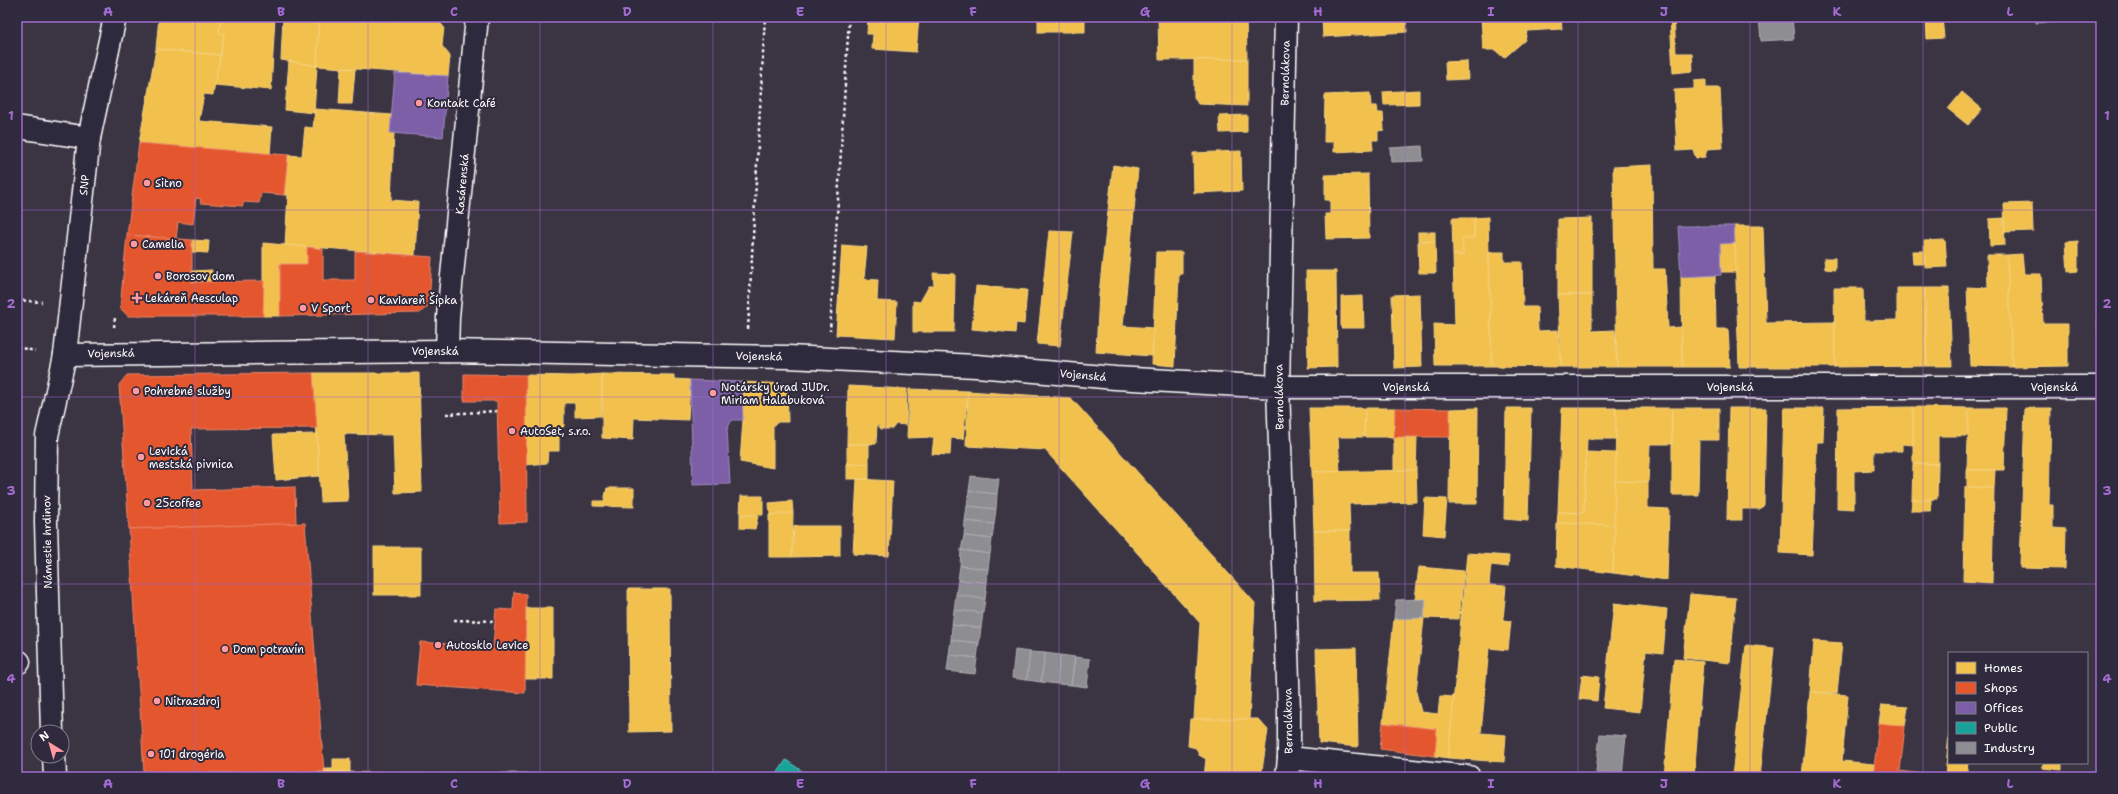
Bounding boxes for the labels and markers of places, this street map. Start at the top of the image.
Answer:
place label: Kontakt Café [427,96,496,111]
marker: Kontakt Café [414,98,424,108]
place label: Sitno [155,176,182,191]
marker: Sitno [142,178,152,188]
place label: Camelia [142,237,184,252]
marker: Camelia [129,239,139,249]
place label: Borosov dom [166,269,235,284]
marker: Borosov dom [153,271,163,281]
place label: Lekáreň Aesculap [145,291,238,306]
place label: Kaviareň Šípka [379,292,457,308]
marker: Lekáreň Aesculap [132,293,142,303]
marker: Kaviareň Šípka [366,295,376,305]
place label: V Sport [311,301,351,316]
marker: V Sport [298,303,308,313]
place label: Notársky úrad JUDr. Miriam Halabuková [721,380,830,408]
place label: Pohrebné služby [144,384,231,399]
marker: Pohrebné služby [131,386,141,396]
marker: Notársky úrad JUDr. Miriam Halabuková [708,388,718,398]
place label: AutoSet, s.r.o. [520,424,591,439]
marker: AutoSet, s.r.o. [507,426,517,436]
place label: Levická mestská pivnica [149,444,233,472]
marker: Levická mestská pivnica [136,452,146,462]
place label: 25coffee [155,496,201,511]
marker: 25coffee [142,498,152,508]
place label: Autosklo Levice [446,638,528,653]
marker: Autosklo Levice [433,640,443,650]
place label: Dom potravín [233,642,304,657]
marker: Dom potravín [220,644,230,654]
place label: Nitrazdroj [165,694,220,709]
marker: Nitrazdroj [152,696,162,706]
place label: 101 drogéria [159,747,225,762]
marker: 101 drogéria [146,749,156,759]

